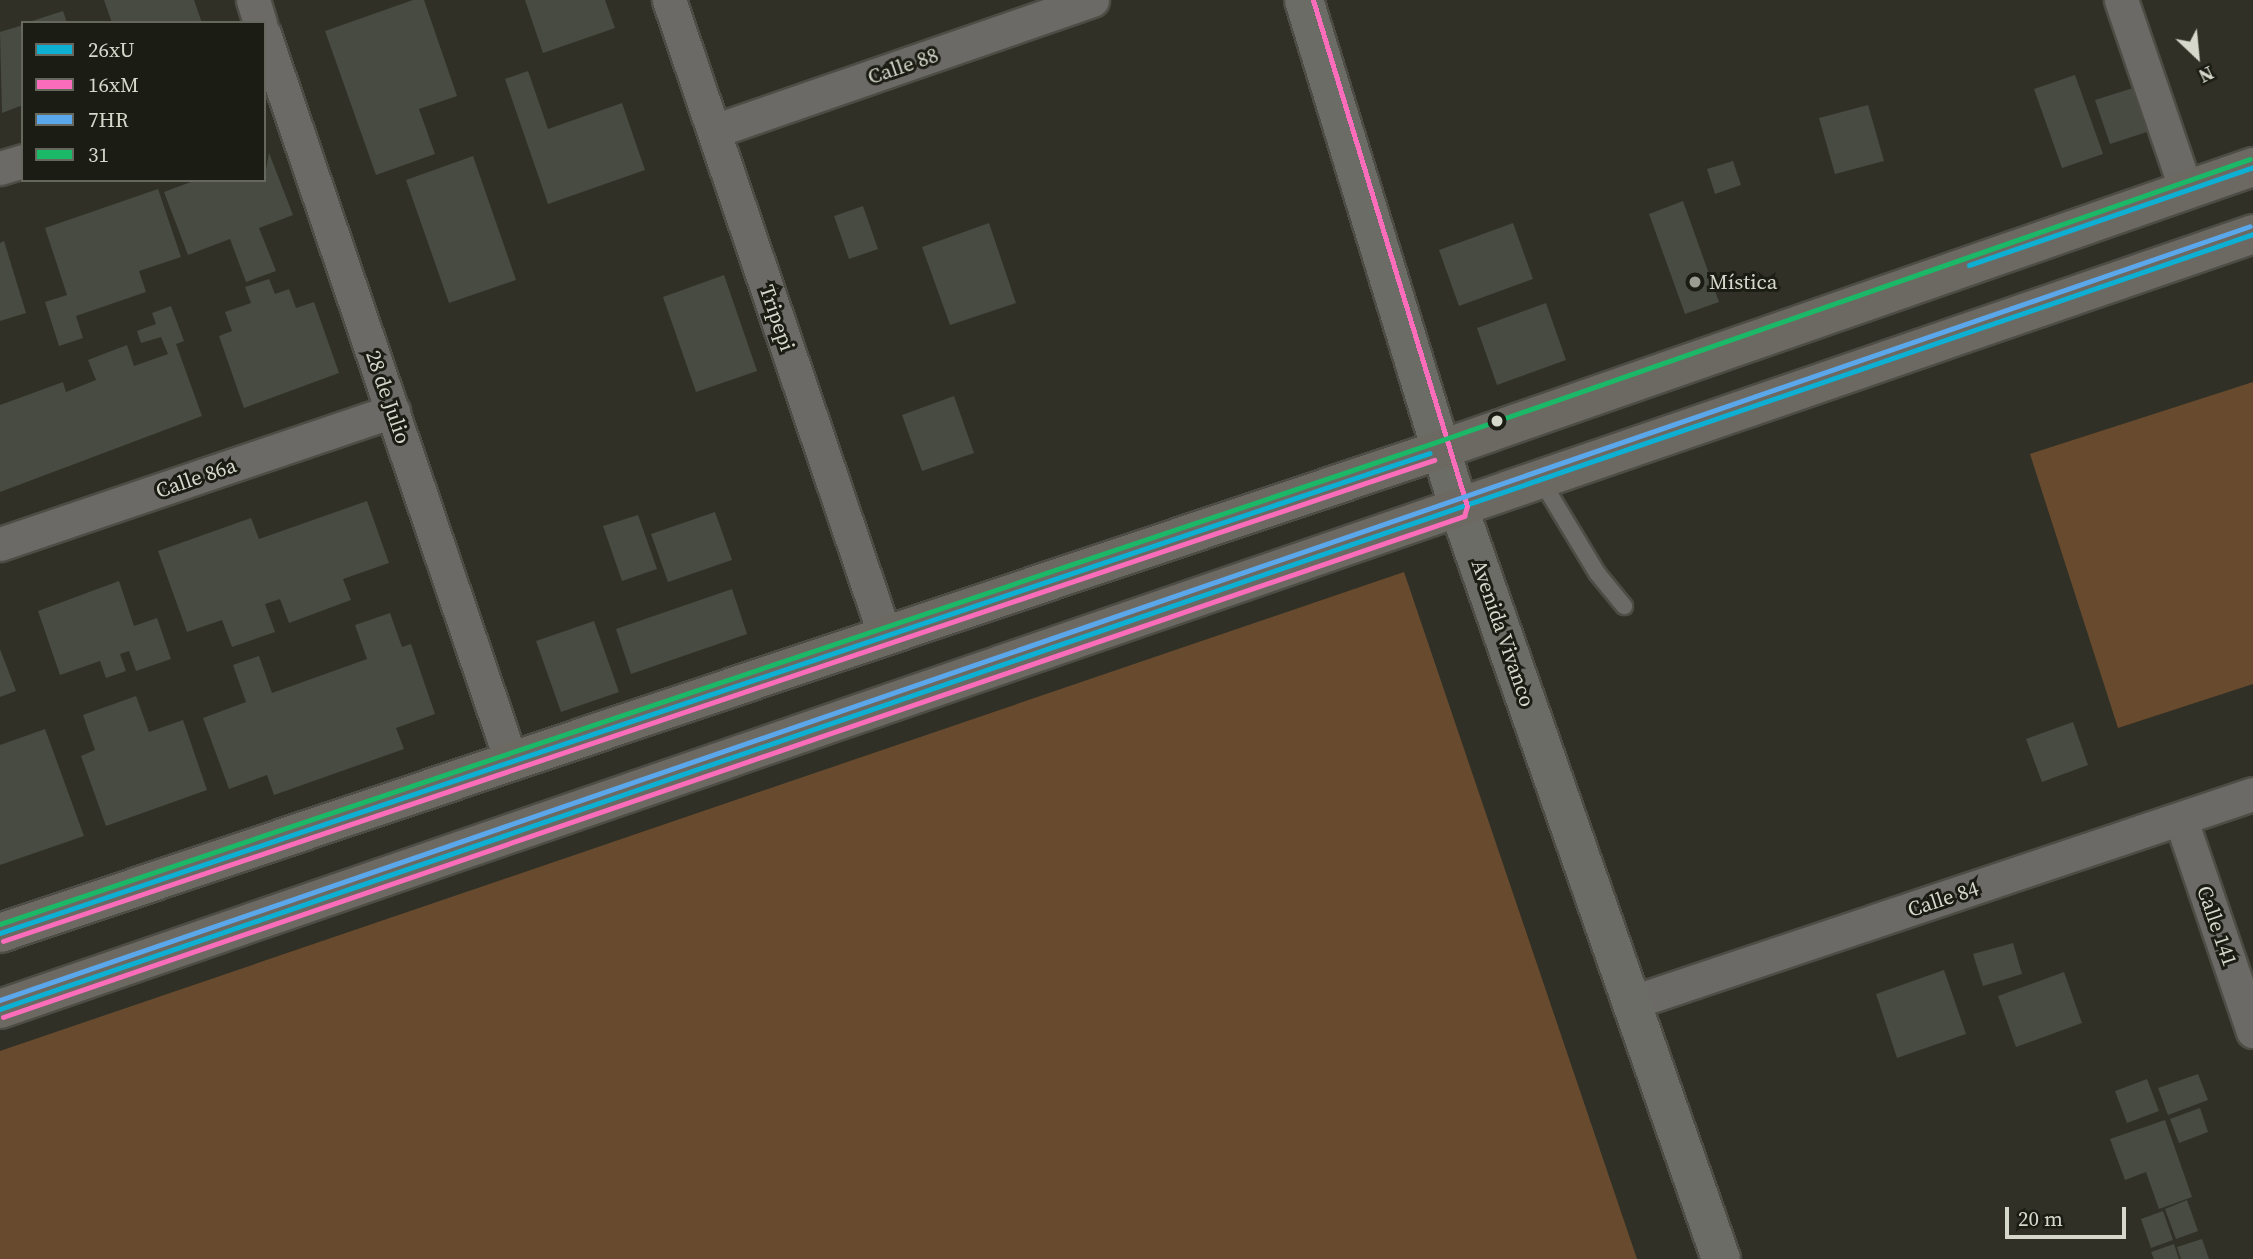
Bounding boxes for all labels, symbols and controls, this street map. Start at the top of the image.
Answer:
legend [21,21,266,182]
north arrow [2162,21,2232,91]
text: 26xU [88,35,135,64]
street label: Calle 88 [864,42,942,90]
text: N [2194,60,2218,90]
text: 16xM [88,70,139,99]
text: 7HR [88,105,129,134]
text: 31 [88,140,109,169]
place label: Mística [1709,269,1777,295]
marker: Mística [1687,274,1703,290]
street label: Tripepi [754,282,800,354]
street label: 28 de Julio [360,347,416,447]
unlabelled marker [1490,414,1504,428]
street label: Calle 86a [152,452,240,504]
street label: Avenida Vivanco [1466,556,1540,710]
street label: Calle 84 [1904,876,1982,922]
street label: Calle 141 [2191,882,2243,970]
scale bar [2008,1192,2129,1236]
text: 20 m [2018,1204,2063,1233]

